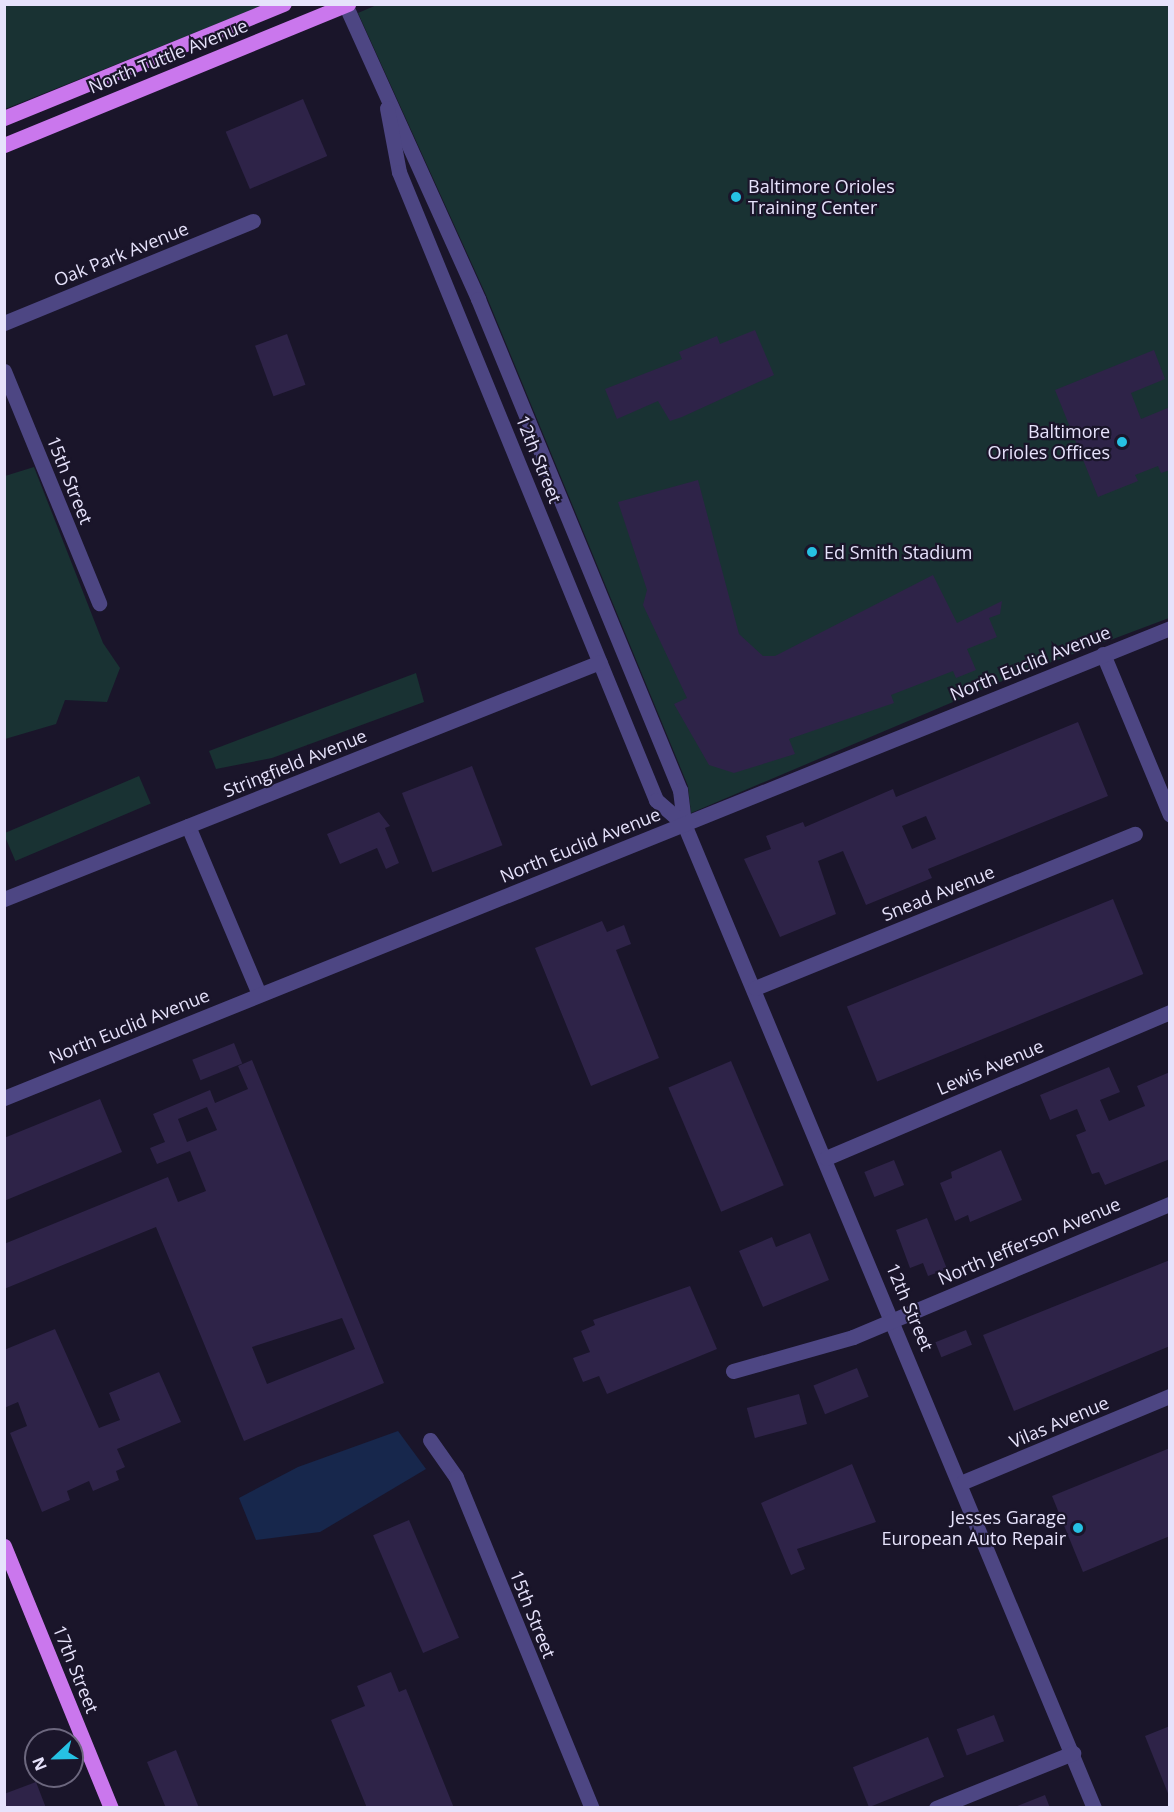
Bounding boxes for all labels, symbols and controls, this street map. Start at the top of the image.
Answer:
street label: North Tuttle Avenue [85,14,251,98]
place label: Baltimore Orioles Training Center [748,176,895,219]
marker: Baltimore Orioles Training Center [729,190,743,204]
street label: Oak Park Avenue [51,217,191,291]
street label: 12th Street [512,412,566,506]
place label: Baltimore Orioles Offices [987,421,1110,464]
street label: 15th Street [43,433,97,527]
marker: Baltimore Orioles Offices [1115,435,1129,449]
place label: Ed Smith Stadium [824,541,972,563]
marker: Ed Smith Stadium [805,545,819,559]
street label: North Euclid Avenue [947,621,1113,705]
street label: Stringfield Avenue [220,724,370,802]
street label: North Euclid Avenue [497,803,663,887]
street label: Snead Avenue [879,861,997,925]
street label: North Euclid Avenue [46,984,212,1068]
street label: Lewis Avenue [933,1035,1047,1099]
street label: North Jefferson Avenue [934,1193,1124,1289]
street label: 12th Street [882,1260,938,1354]
street label: Vilas Avenue [1006,1391,1112,1453]
place label: Jesses Garage European Auto Repair [881,1507,1066,1550]
marker: Jesses Garage European Auto Repair [1071,1521,1085,1535]
street label: 15th Street [506,1567,560,1661]
street label: 17th Street [49,1622,103,1716]
north arrow [24,1728,84,1788]
text: N [27,1754,52,1774]

